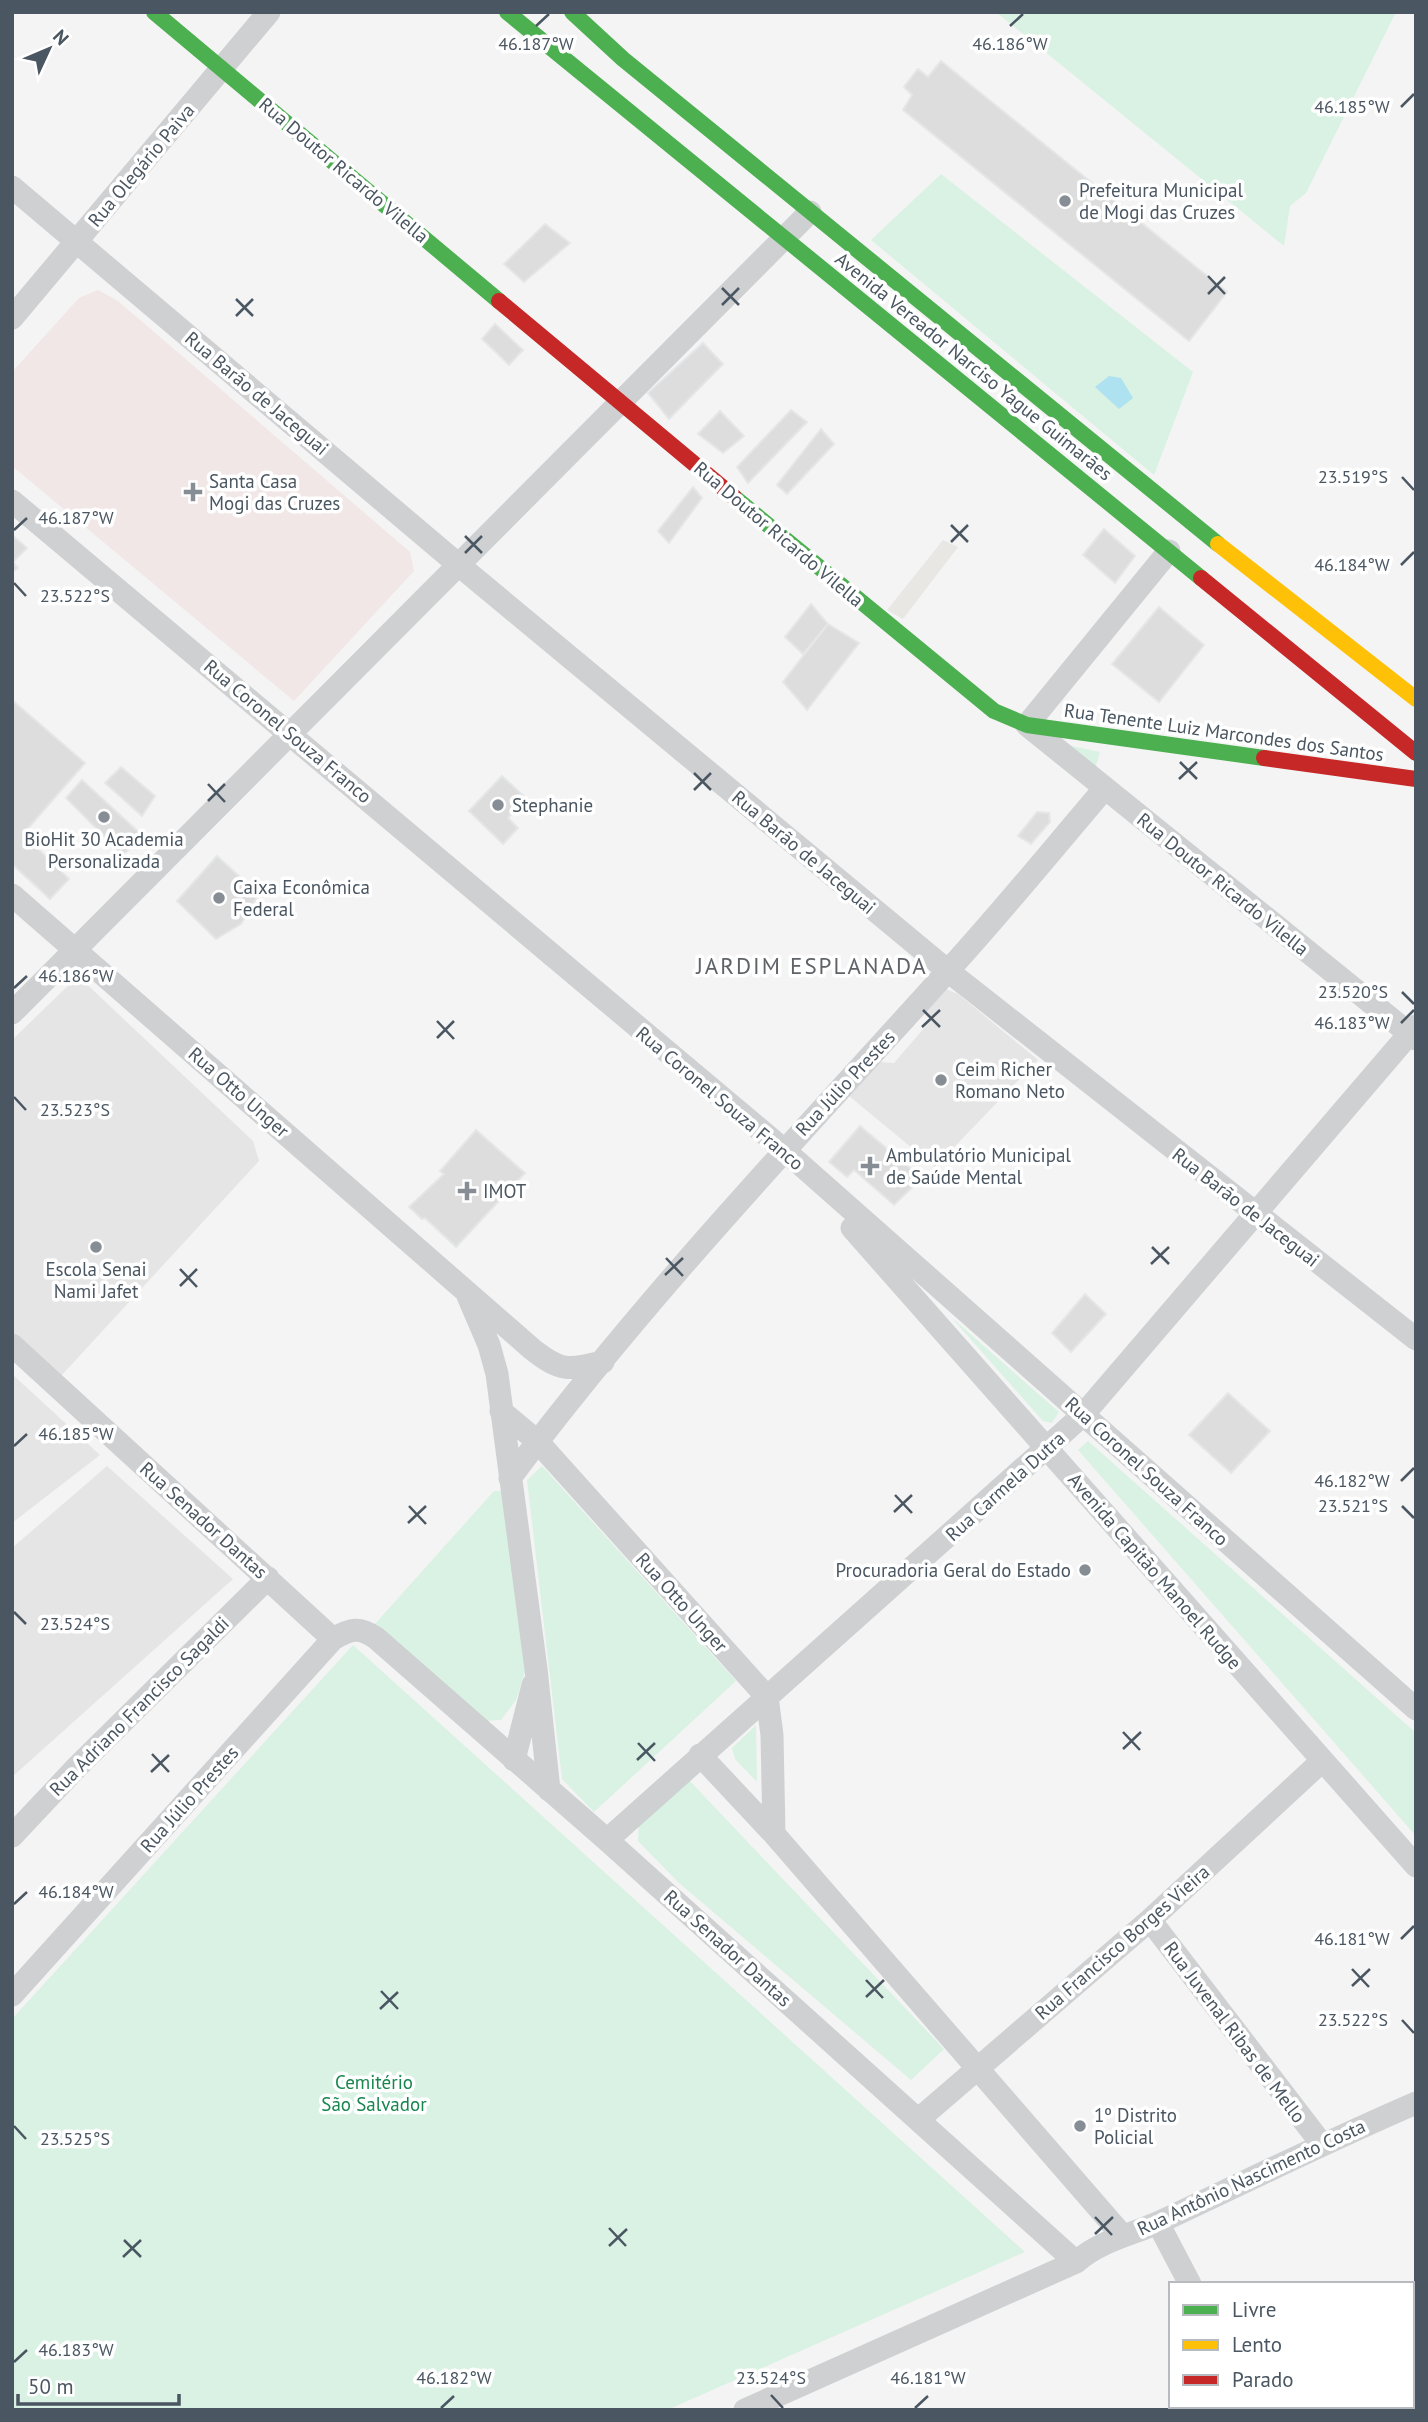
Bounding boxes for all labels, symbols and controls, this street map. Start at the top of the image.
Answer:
north arrow [14,14,84,84]
text: N [48,24,74,50]
text: 46.187°W [498,32,574,55]
text: 46.186°W [972,32,1048,55]
street label: Rua Doutor Ricardo Vilella [254,92,434,248]
text: 46.185°W [1314,95,1390,118]
street label: Rua Olegário Paiva [83,99,199,231]
place label: Prefeitura Municipal de Mogi das Cruzes [1079,178,1243,224]
marker: Prefeitura Municipal de Mogi das Cruzes [1057,193,1073,209]
street label: Avenida Vereador Narciso Yague Guimarães [831,247,1117,485]
street label: Rua Barão de Jaceguai [180,326,334,460]
street label: Rua Doutor Ricardo Vilella [689,456,869,612]
text: 23.519°S [1318,465,1388,488]
place label: Santa Casa Mogi das Cruzes [209,469,340,515]
marker: Santa Casa Mogi das Cruzes [183,482,203,502]
text: 46.187°W [38,506,114,529]
text: 46.184°W [1314,553,1390,576]
text: 23.522°S [40,584,110,607]
street label: Rua Coronel Souza Franco [199,654,377,808]
street label: Rua Tenente Luiz Marcondes dos Santos [1063,698,1385,766]
street label: Rua Barão de Jaceguai [727,785,881,919]
place label: Stephanie [512,793,593,817]
marker: Stephanie [490,797,506,813]
street label: Rua Doutor Ricardo Vilella [1132,807,1314,961]
marker: BioHit 30 Academia Personalizada [96,809,112,825]
place label: BioHit 30 Academia Personalizada [24,827,184,873]
place label: Caixa Econômica Federal [233,875,370,921]
marker: Caixa Econômica Federal [211,890,227,906]
district label: JARDIM ESPLANADA [695,951,928,980]
text: 46.186°W [38,964,114,987]
text: 23.520°S [1318,980,1388,1003]
text: 46.183°W [1314,1011,1390,1034]
street label: Rua Coronel Souza Franco [631,1021,809,1175]
street label: Rua Júlio Prestes [790,1025,900,1141]
street label: Rua Otto Unger [184,1042,295,1143]
place label: Ceim Richer Romano Neto [955,1057,1065,1103]
marker: Ceim Richer Romano Neto [933,1072,949,1088]
text: 23.523°S [40,1098,110,1121]
street label: Rua Barão de Jaceguai [1168,1142,1324,1272]
place label: Ambulatório Municipal de Saúde Mental [886,1143,1071,1189]
marker: Ambulatório Municipal de Saúde Mental [860,1156,880,1176]
place label: IMOT [483,1179,527,1203]
marker: IMOT [457,1181,477,1201]
marker: Escola Senai Nami Jafet [88,1239,104,1255]
place label: Escola Senai Nami Jafet [45,1257,147,1303]
street label: Rua Coronel Souza Franco [1060,1391,1234,1551]
text: 46.185°W [38,1422,114,1445]
street label: Rua Carmela Dutra [940,1426,1070,1546]
street label: Rua Senador Dantas [135,1456,273,1584]
street label: Avenida Capitão Manoel Rudge [1063,1468,1247,1674]
text: 46.182°W [1314,1469,1390,1492]
text: 23.521°S [1318,1494,1388,1517]
street label: Rua Otto Unger [631,1547,733,1657]
place label: Procuradoria Geral do Estado [836,1558,1071,1582]
marker: Procuradoria Geral do Estado [1077,1562,1093,1578]
street label: Rua Adriano Francisco Sagaldi [44,1611,234,1801]
text: 23.524°S [40,1612,110,1635]
street label: Rua Júlio Prestes [135,1741,243,1857]
street label: Rua Francisco Borges Vieira [1030,1860,1214,2024]
text: 46.184°W [38,1880,114,1903]
street label: Rua Senador Dantas [659,1884,797,2012]
text: 46.181°W [1314,1927,1390,1950]
street label: Rua Juvenal Ribas de Mello [1159,1937,1311,2127]
text: 23.522°S [1318,2008,1388,2031]
park label: Cemitério São Salvador [321,2070,427,2116]
place label: 1º Distrito Policial [1094,2103,1177,2149]
street label: Rua Antônio Nascimento Costa [1133,2114,1369,2240]
marker: 1º Distrito Policial [1072,2118,1088,2134]
text: 23.525°S [40,2127,110,2150]
legend [1169,2282,1414,2408]
text: Livre [1232,2296,1276,2323]
text: Lento [1232,2331,1282,2358]
text: 46.183°W [38,2338,114,2361]
scale bar [18,2362,178,2406]
text: 46.182°W [416,2366,492,2389]
text: 23.524°S [736,2366,806,2389]
text: 46.181°W [890,2366,966,2389]
text: Parado [1232,2366,1294,2393]
text: 50 m [28,2373,74,2400]

